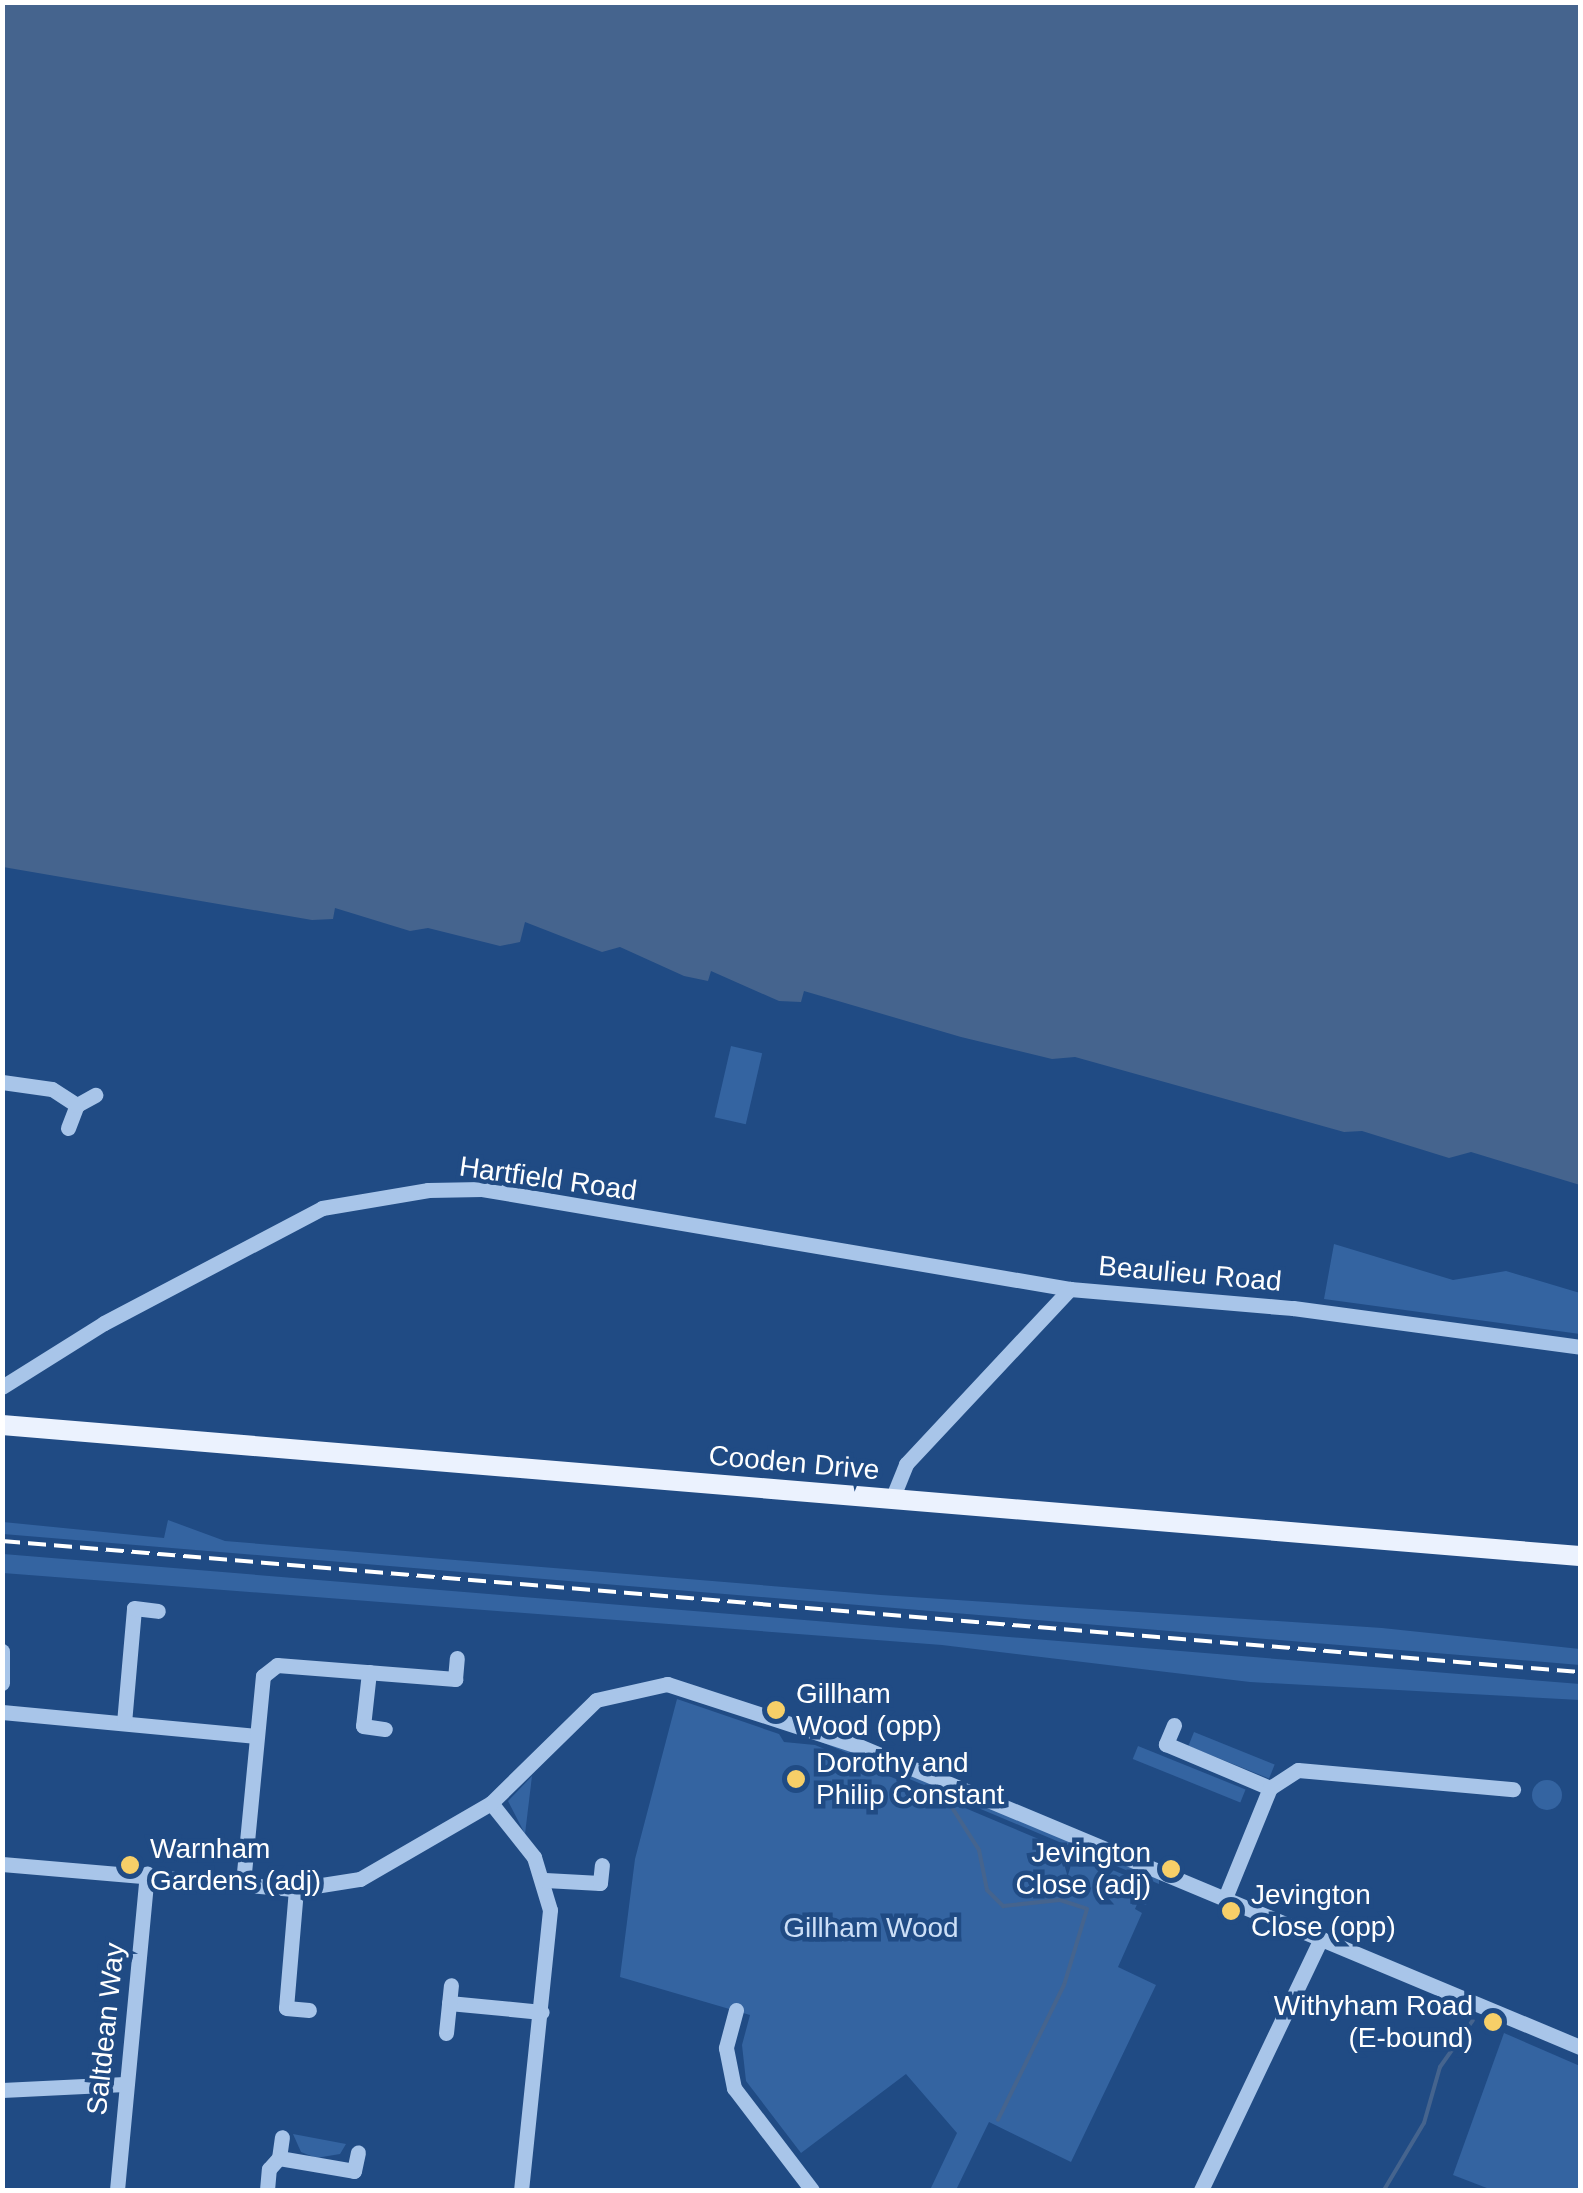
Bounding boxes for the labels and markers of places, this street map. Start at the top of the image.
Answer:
place label: Gillham Wood (opp) [796,1677,942,1743]
marker: Gillham Wood (opp) [765,1699,787,1721]
place label: Dorothy and Philip Constant [816,1746,1004,1812]
marker: Dorothy and Philip Constant [785,1768,807,1790]
place label: Warnham Gardens (adj) [150,1832,321,1898]
place label: Jevington Close (adj) [1016,1836,1151,1902]
marker: Warnham Gardens (adj) [119,1854,141,1876]
marker: Jevington Close (adj) [1160,1858,1182,1880]
place label: Jevington Close (opp) [1251,1878,1396,1944]
marker: Jevington Close (opp) [1220,1900,1242,1922]
place label: Withyham Road (E-bound) [1274,1989,1473,2055]
marker: Withyham Road (E-bound) [1482,2011,1504,2033]

